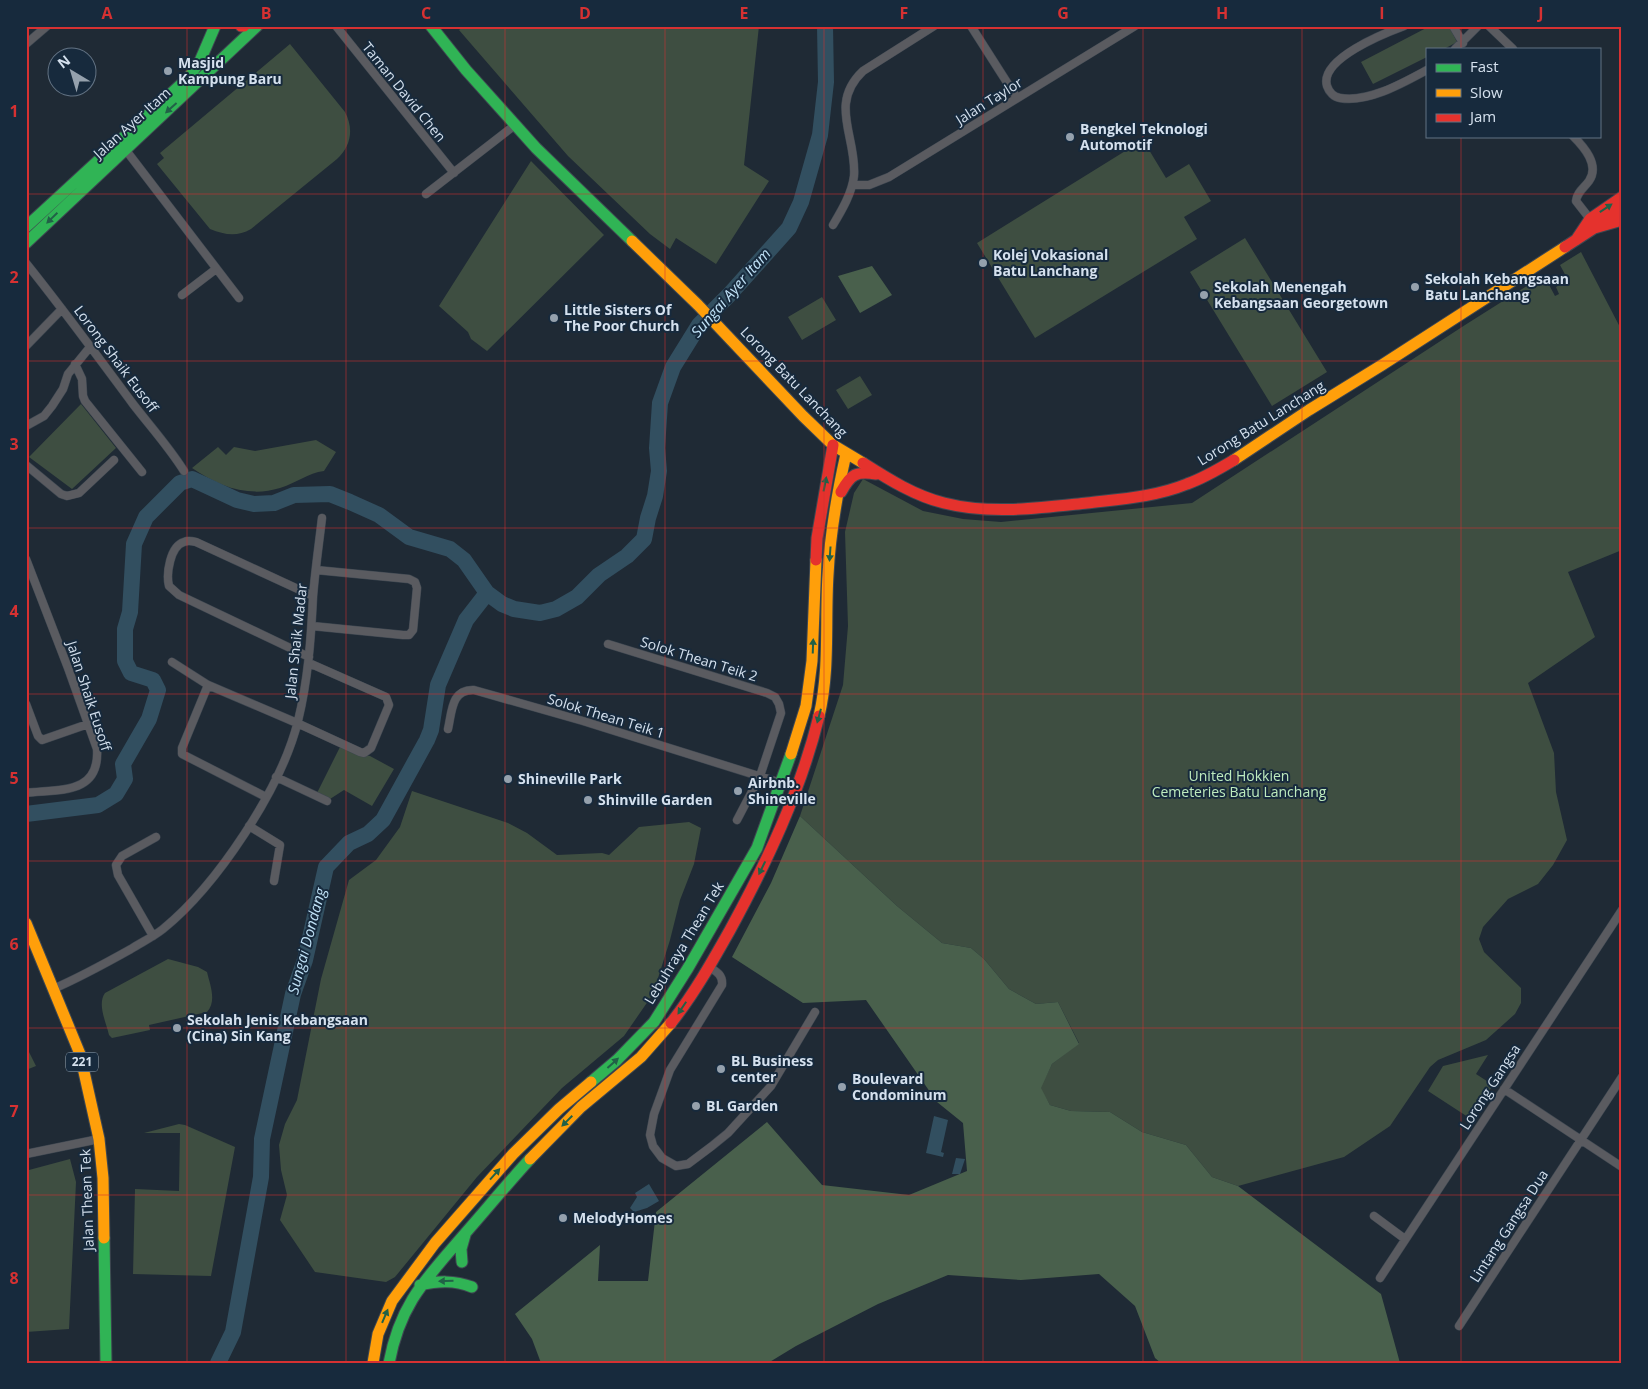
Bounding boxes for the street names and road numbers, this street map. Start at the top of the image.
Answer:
street label: Taman David Chen [358,38,450,145]
street label: Jalan Taylor [950,72,1026,130]
street label: Jalan Ayer Itam [87,83,174,164]
street label: Lorong Shaik Eusoff [70,301,164,417]
street label: Lorong Batu Lanchang [737,322,852,441]
street label: Lorong Batu Lanchang [1194,375,1328,469]
street label: Jalan Shaik Madar [280,582,311,702]
street label: Solok Thean Teik 2 [638,632,760,685]
street label: Jalan Shaik Eusoff [62,637,117,755]
street label: Solok Thean Teik 1 [545,689,667,742]
street label: Lebuhraya Thean Tek [639,877,728,1008]
street label: Lorong Gangsa [1455,1040,1524,1133]
road number: 221 [66,1052,98,1072]
street label: Jalan Thean Tek [75,1148,98,1253]
street label: Lintang Gangsa Dua [1465,1166,1552,1286]

